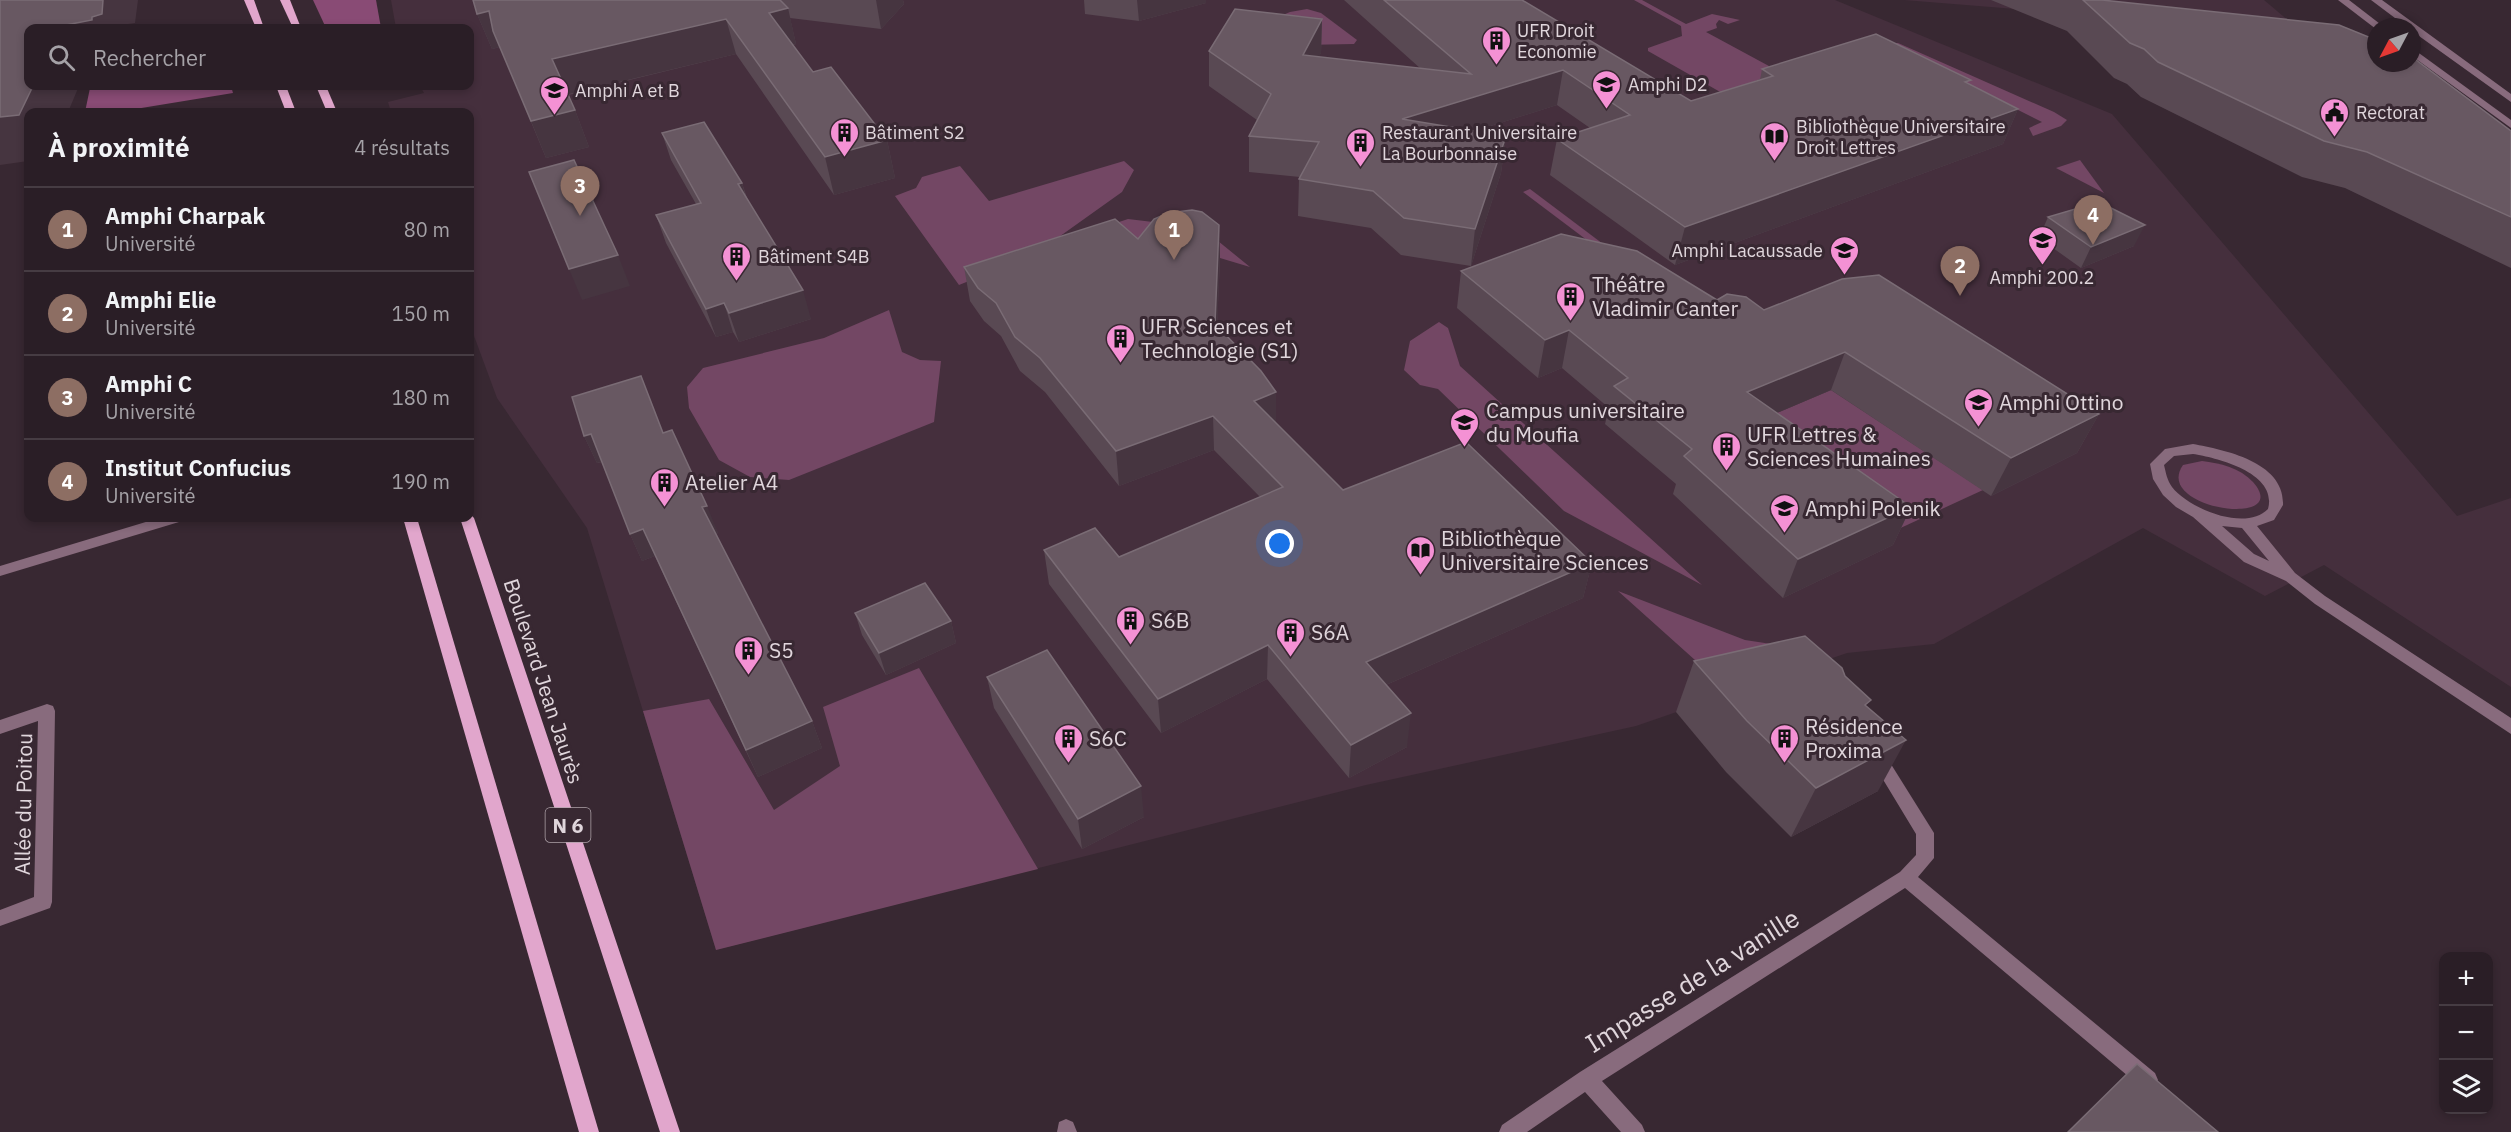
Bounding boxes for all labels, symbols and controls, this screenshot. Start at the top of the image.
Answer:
north arrow [2367,18,2421,72]
place label: UFR Droit Economie [1517,19,1597,63]
search box [24,24,474,90]
building icon: UFR Droit Economie [1480,24,1512,66]
icon: search [45,41,78,74]
text: Rechercher [93,43,206,72]
school or university icon: Amphi D2 [1591,68,1623,110]
place label: Amphi D2 [1628,73,1708,96]
school or university icon: Amphi A et B [538,74,570,116]
place label: Amphi A et B [575,79,680,102]
public building icon: Rectorat [2319,96,2351,138]
place label: Rectorat [2356,101,2425,124]
place label: Bibliothèque Universitaire Droit Lettres [1796,115,2006,159]
building icon: Bâtiment S2 [828,116,860,158]
library icon: Bibliothèque Universitaire Droit Lettres [1759,120,1791,162]
place label: Bâtiment S2 [865,121,965,144]
place label: Restaurant Universitaire La Bourbonnaise [1382,121,1577,165]
building icon: Restaurant Universitaire La Bourbonnaise [1345,126,1377,168]
text: À proximité [48,130,190,164]
text: 4 résultats [354,134,450,161]
pin: 3 [560,166,600,216]
pin: 4 [2074,196,2112,245]
text: Amphi Charpak [105,201,265,230]
pin: 1 [1154,210,1194,260]
text: 1 [62,216,74,243]
text: 80 m [404,216,450,243]
school or university icon: Amphi 200.2 [2026,224,2058,266]
text: Université [105,230,196,257]
school or university icon: Amphi Lacaussade [1828,234,1860,276]
place label: Amphi Lacaussade [1671,239,1823,262]
building icon: Bâtiment S4B [721,240,753,282]
place label: Bâtiment S4B [758,245,870,268]
pin: 2 [1940,246,1980,296]
place label: Amphi 200.2 [1990,266,2094,289]
place label: Théâtre Vladimir Canter [1592,270,1738,322]
building icon: Théâtre Vladimir Canter [1555,280,1587,322]
text: Amphi Elie [105,285,216,314]
text: 2 [62,300,74,327]
text: 150 m [392,300,450,327]
place label: UFR Sciences et Technologie (S1) [1141,312,1299,364]
text: Université [105,314,196,341]
building icon: UFR Sciences et Technologie (S1) [1104,322,1136,364]
text: Amphi C [105,369,192,398]
text: 3 [62,384,74,411]
text: 180 m [392,384,450,411]
school or university icon: Amphi Ottino [1962,386,1994,428]
place label: Amphi Ottino [1999,388,2123,416]
place label: Campus universitaire du Moufia [1486,396,1685,448]
text: Université [105,398,196,425]
school or university icon: Campus universitaire du Moufia [1449,406,1481,448]
place label: UFR Lettres & Sciences Humaines [1747,420,1931,472]
building icon: UFR Lettres & Sciences Humaines [1710,430,1742,472]
text: Institut Confucius [105,453,291,482]
building icon: Atelier A4 [648,466,680,508]
text: 4 [62,468,74,495]
text: 190 m [392,468,450,495]
place label: Atelier A4 [685,468,778,496]
text: Université [105,482,196,509]
school or university icon: Amphi Polenik [1768,492,1800,534]
place label: Amphi Polenik [1805,494,1941,522]
place label: Bibliothèque Universitaire Sciences [1441,524,1649,576]
your location [1265,529,1294,558]
library icon: Bibliothèque Universitaire Sciences [1404,534,1436,576]
street label: Boulevard Jean Jaurès [498,575,590,787]
building icon: S6B [1114,604,1146,646]
place label: S6B [1151,606,1190,634]
building icon: S6A [1274,616,1306,658]
place label: S6A [1311,618,1349,646]
building icon: S5 [732,634,764,676]
place label: S5 [769,636,794,664]
place label: Résidence Proxima [1805,712,1903,764]
building icon: S6C [1052,722,1084,764]
building icon: Résidence Proxima [1768,722,1800,764]
place label: S6C [1089,724,1127,752]
street label: Allée du Poitou [8,733,38,875]
road number: N 6 [546,808,590,842]
street label: Impasse de la vanille [1579,900,1805,1060]
map controls [2439,952,2493,1114]
button: + [2439,952,2493,1006]
button: − [2439,1006,2493,1060]
button: layers [2439,1060,2493,1114]

